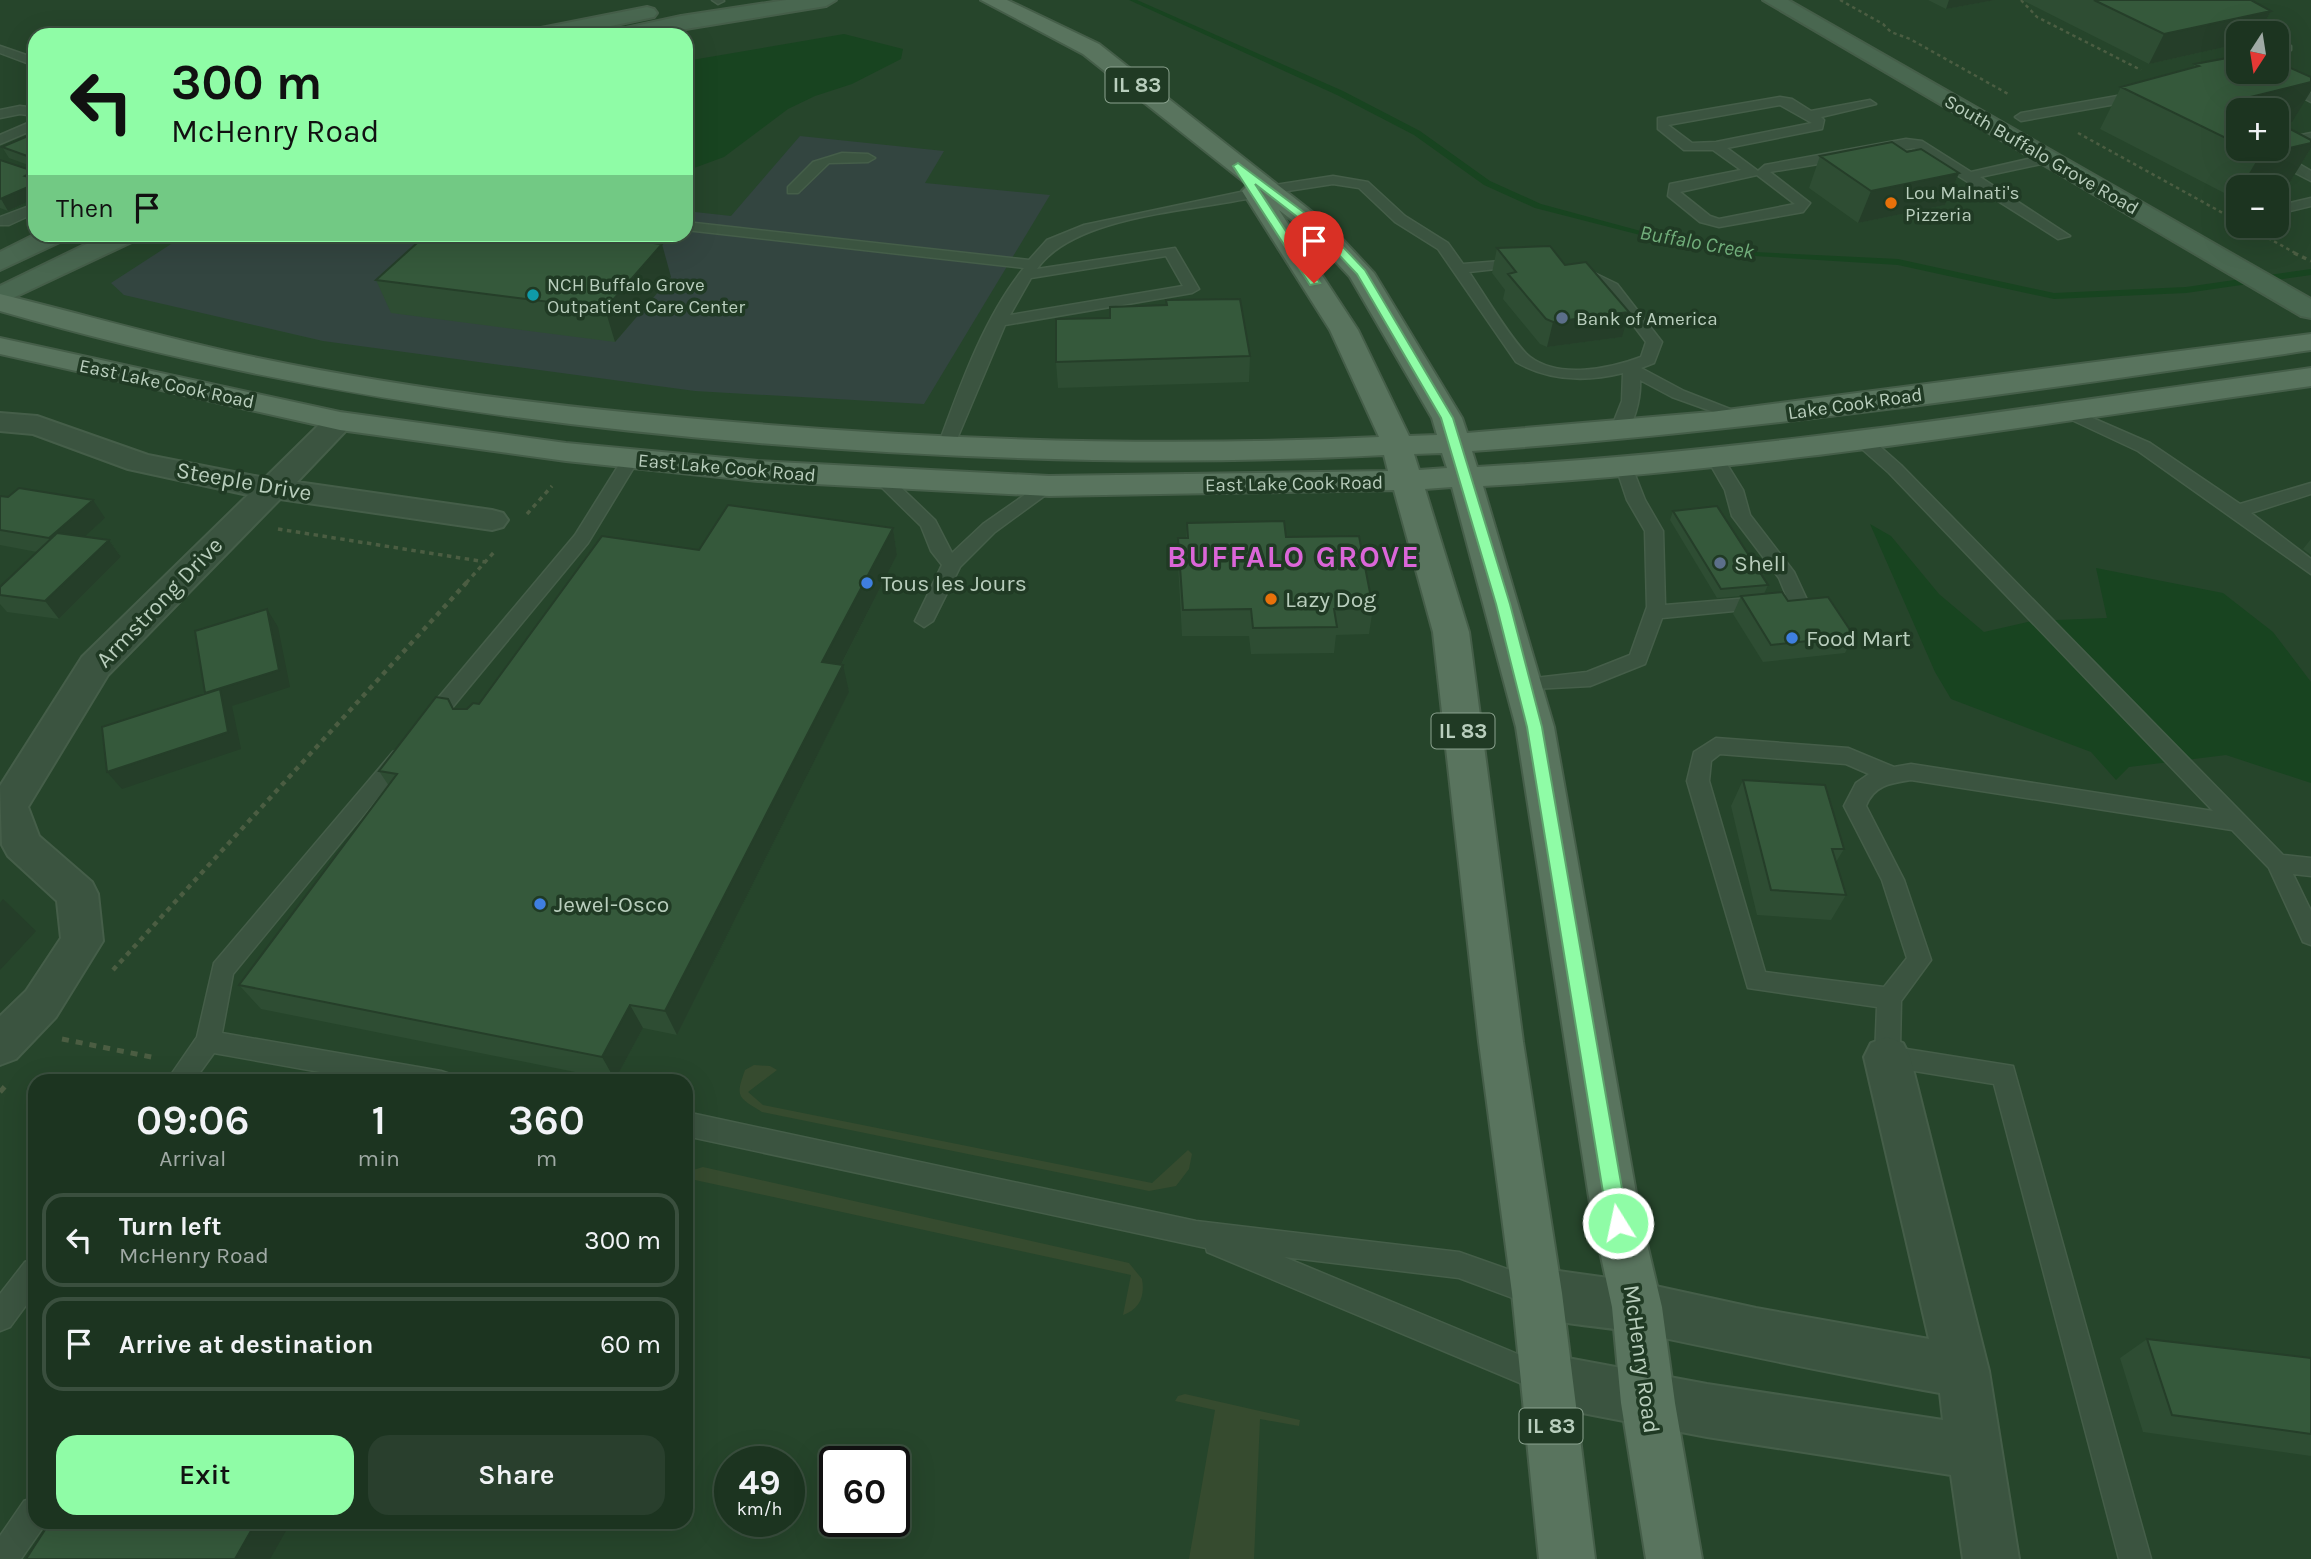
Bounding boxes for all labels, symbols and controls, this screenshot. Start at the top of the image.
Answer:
north arrow [2226,21,2289,84]
map controls [2226,21,2289,238]
text: 300 m [171,54,322,111]
icon: left [56,56,147,147]
road number: IL 83 [1106,68,1168,102]
street label: South Buffalo Grove Road [1941,90,2142,220]
button: + [2226,98,2289,161]
text: McHenry Road [171,113,379,150]
button: − [2226,175,2289,238]
place label: Lou Malnati's Pizzeria [1905,182,2019,226]
icon: arrive [128,189,166,227]
text: Then [56,193,114,224]
marker: Lou Malnati's Pizzeria [1883,195,1899,211]
pin [1284,211,1344,283]
water label: Buffalo Creek [1638,220,1756,264]
icon: arrive [1295,222,1333,260]
place label: NCH Buffalo Grove Outpatient Care Center [547,274,745,318]
marker: NCH Buffalo Grove Outpatient Care Center [525,287,541,303]
place label: Bank of America [1576,308,1718,330]
marker: Bank of America [1554,310,1570,326]
street label: East Lake Cook Road [77,355,256,413]
street label: Lake Cook Road [1786,384,1924,424]
street label: East Lake Cook Road [637,449,817,487]
street label: Steeple Drive [174,456,314,507]
street label: East Lake Cook Road [1205,471,1383,497]
street label: Armstrong Drive [90,532,228,673]
district label: BUFFALO GROVE [1167,539,1421,575]
place label: Shell [1734,550,1786,577]
marker: Shell [1712,555,1728,571]
place label: Tous les Jours [881,570,1027,597]
marker: Tous les Jours [859,575,875,591]
place label: Lazy Dog [1285,586,1376,613]
marker: Lazy Dog [1263,591,1279,607]
place label: Food Mart [1806,625,1911,652]
marker: Food Mart [1784,630,1800,646]
road number: IL 83 [1432,714,1494,748]
place label: Jewel-Osco [554,891,669,918]
marker: Jewel-Osco [532,896,548,912]
text: 09:06 [136,1095,250,1145]
text: 1 [371,1095,386,1145]
text: 360 [508,1095,585,1145]
text: Arrival [159,1145,226,1172]
text: min [358,1145,400,1172]
text: m [536,1145,557,1172]
position arrow [1581,1186,1655,1260]
text: Turn left [119,1211,221,1242]
icon: left [60,1221,98,1259]
text: 300 m [584,1225,661,1256]
text: McHenry Road [119,1242,269,1269]
street label: McHenry Road [1618,1283,1665,1435]
icon: arrive [60,1325,98,1363]
text: Arrive at destination [119,1329,373,1360]
text: 60 m [600,1329,661,1360]
road number: IL 83 [1520,1408,1582,1444]
button: Exit [56,1435,354,1515]
button: Share [368,1435,665,1515]
speed limit sign: 60 [819,1446,910,1537]
text: 49 [738,1462,781,1503]
text: km/h [737,1498,782,1520]

